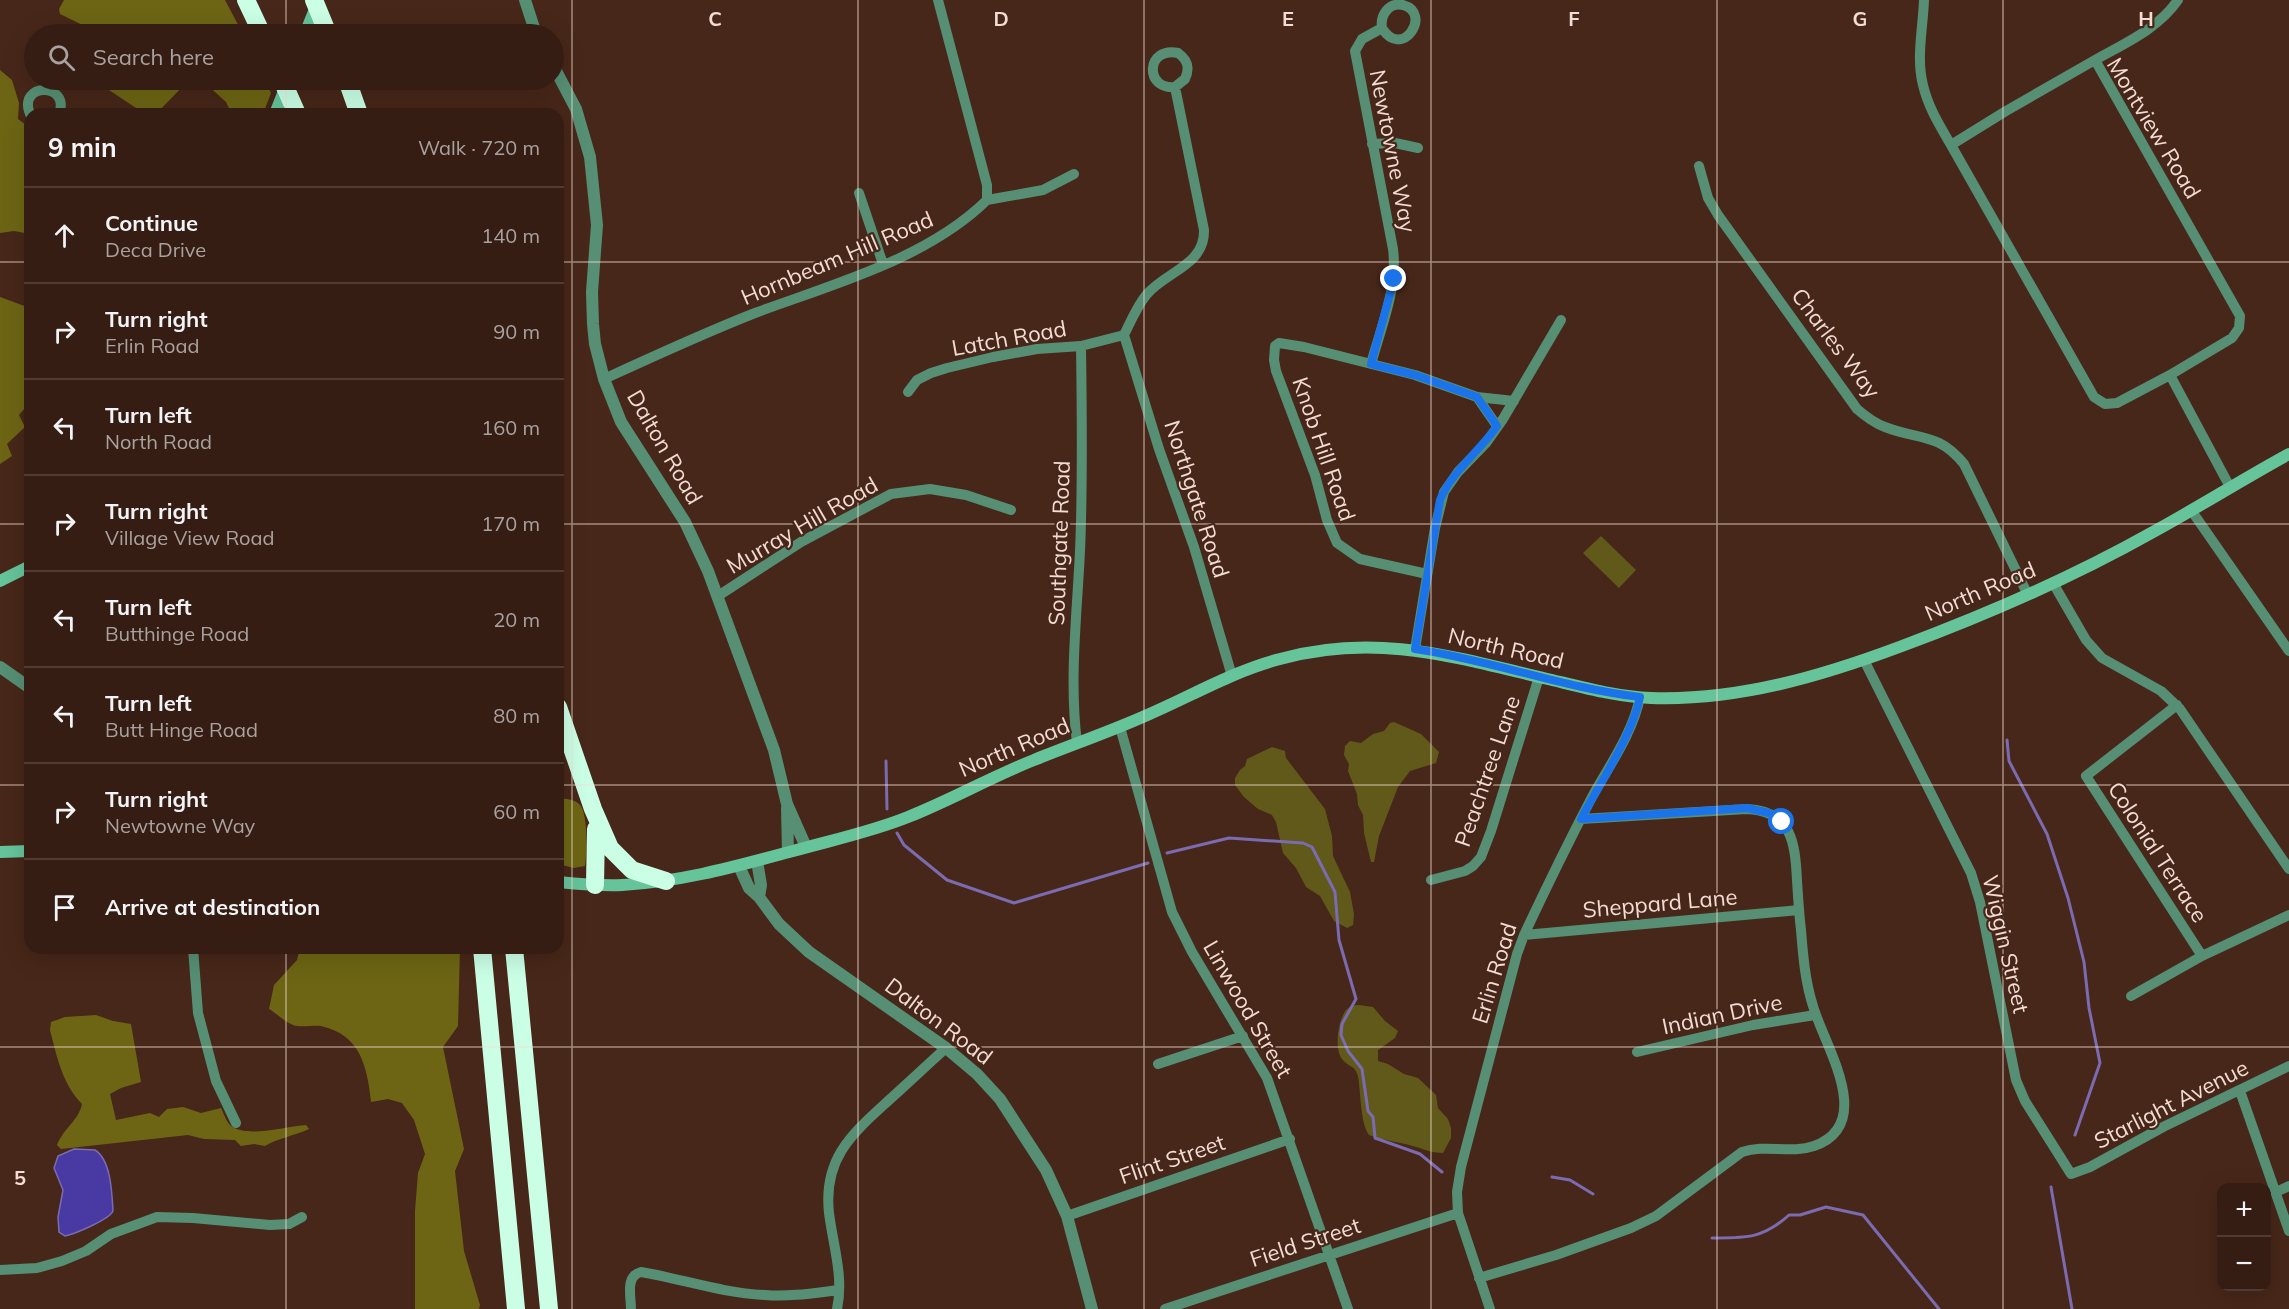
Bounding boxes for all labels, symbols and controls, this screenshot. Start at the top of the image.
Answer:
text: C [708,6,722,31]
text: D [993,6,1009,31]
text: E [1282,6,1294,31]
text: F [1568,6,1580,31]
text: G [1853,6,1867,31]
text: H [2138,6,2154,31]
search box [24,24,564,90]
icon: search [45,41,78,74]
text: Search here [93,43,214,71]
street label: Montview Road [2101,52,2207,204]
street label: Newtowne Way [1363,67,1423,235]
text: 9 min [48,131,117,164]
text: Walk · 720 m [418,135,540,160]
street label: Hornbeam Hill Road [737,205,937,311]
text: Continue [105,209,198,237]
icon: ahead [48,219,81,252]
text: 140 m [481,223,540,248]
text: Deca Drive [105,237,206,262]
route end [1380,265,1406,291]
street label: Charles Way [1785,282,1887,404]
text: Turn right [105,305,208,333]
street label: Latch Road [949,314,1069,362]
icon: right [48,315,81,348]
text: 90 m [493,319,540,344]
text: Erlin Road [105,333,200,358]
street label: Knob Hill Road [1286,373,1362,525]
street label: Dalton Road [621,385,709,509]
text: Turn left [105,401,192,429]
icon: left [48,411,81,444]
text: 160 m [481,415,540,440]
street label: Northgate Road [1158,417,1236,581]
text: North Road [105,429,212,454]
street label: Southgate Road [1042,460,1076,626]
street label: Murray Hill Road [721,470,883,580]
text: Turn right [105,497,208,525]
icon: right [48,507,81,540]
text: 170 m [481,511,540,536]
text: Village View Road [105,525,275,550]
street label: North Road [1920,555,2040,627]
text: Turn left [105,593,192,621]
icon: left [48,603,81,636]
text: 20 m [493,607,540,632]
text: Butthinge Road [105,621,249,646]
street label: North Road [1445,621,1567,675]
text: Turn left [105,689,192,717]
street label: Peachtree Lane [1448,692,1526,850]
icon: left [48,699,81,732]
text: 80 m [493,703,540,728]
street label: North Road [954,711,1074,783]
text: Butt Hinge Road [105,717,258,742]
street label: Colonial Terrace [2102,776,2214,928]
text: Turn right [105,785,208,813]
icon: right [48,795,81,828]
text: 60 m [493,799,540,824]
route start [1768,808,1794,834]
text: Newtowne Way [105,813,255,838]
street label: Wiggin Street [1977,872,2036,1016]
street label: Sheppard Lane [1582,882,1738,924]
icon: arrive [48,891,81,924]
text: Arrive at destination [105,893,320,921]
street label: Erlin Road [1465,919,1523,1027]
street label: Linwood Street [1197,935,1299,1083]
street label: Dalton Road [880,971,998,1071]
street label: Indian Drive [1659,988,1785,1040]
street label: Starlight Avenue [2089,1053,2253,1155]
street label: Flint Street [1115,1128,1229,1190]
text: 5 [14,1165,26,1190]
map controls [2217,1183,2271,1291]
button: + [2217,1183,2271,1237]
street label: Field Street [1246,1211,1364,1273]
button: − [2217,1237,2271,1291]

